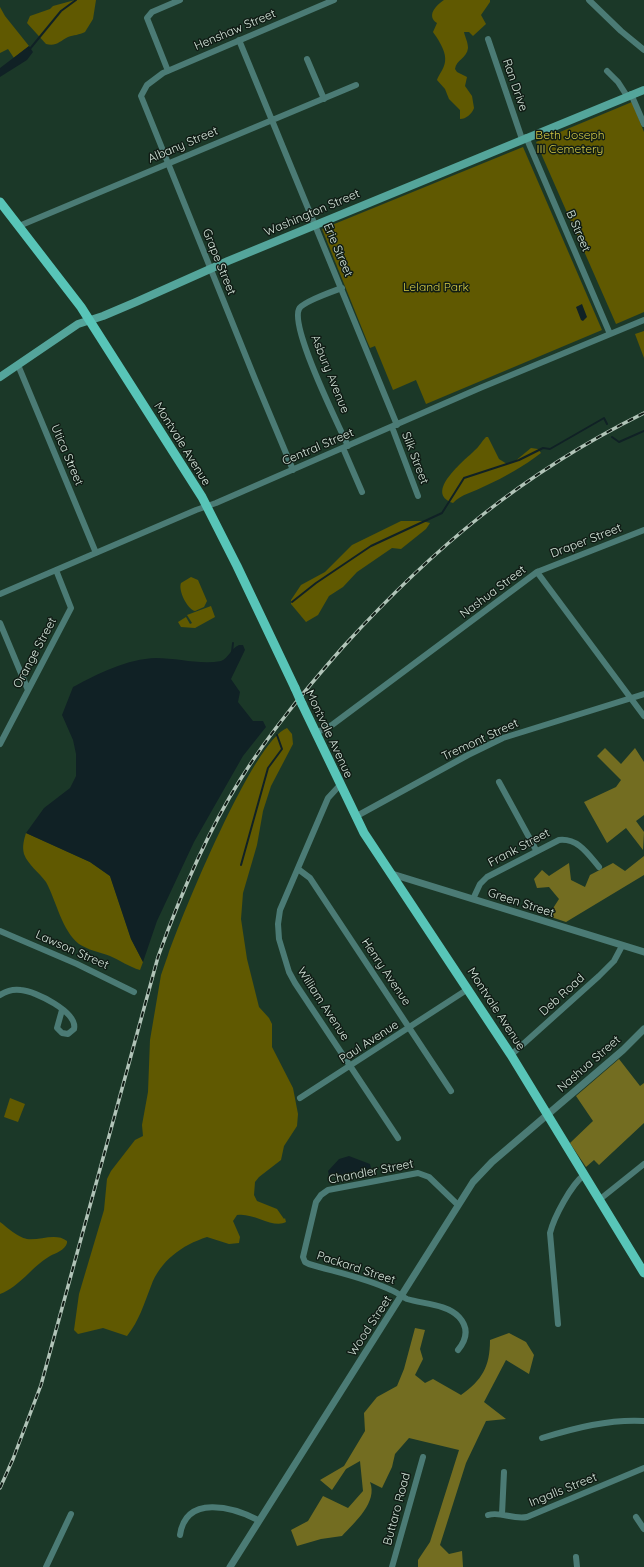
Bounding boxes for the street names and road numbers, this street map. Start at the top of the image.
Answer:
street label: Henshaw Street [192,6,278,54]
street label: Ran Drive [499,57,531,113]
street label: Albany Street [146,124,220,166]
street label: Washington Street [262,186,362,240]
street label: B Street [563,208,593,254]
street label: Erie Street [320,221,356,279]
street label: Grape Street [199,227,239,297]
street label: Asbury Avenue [308,333,352,415]
street label: Montvale Avenue [151,400,213,488]
street label: Utica Street [48,422,86,488]
street label: Central Street [280,425,356,469]
street label: Silk Street [399,430,431,486]
street label: Draper Street [548,521,624,561]
street label: Nashua Street [457,563,529,621]
street label: Orange Street [10,615,60,691]
street label: Montvale Avenue [302,688,356,780]
street label: Tremont Street [439,716,521,764]
street label: Frank Street [486,826,552,870]
street label: Green Street [486,885,556,921]
street label: Lawson Street [33,927,111,973]
street label: Henry Avenue [358,936,414,1008]
street label: William Avenue [294,965,352,1043]
street label: Montvale Avenue [464,965,528,1053]
street label: Deb Road [536,971,588,1019]
street label: Paul Avenue [337,1017,401,1067]
street label: Nashua Street [555,1033,623,1095]
street label: Chandler Street [327,1157,415,1187]
street label: Packard Street [315,1248,397,1288]
street label: Wood Street [345,1293,395,1359]
street label: Ingalls Street [527,1470,599,1510]
street label: Buttaro Road [380,1471,414,1547]

